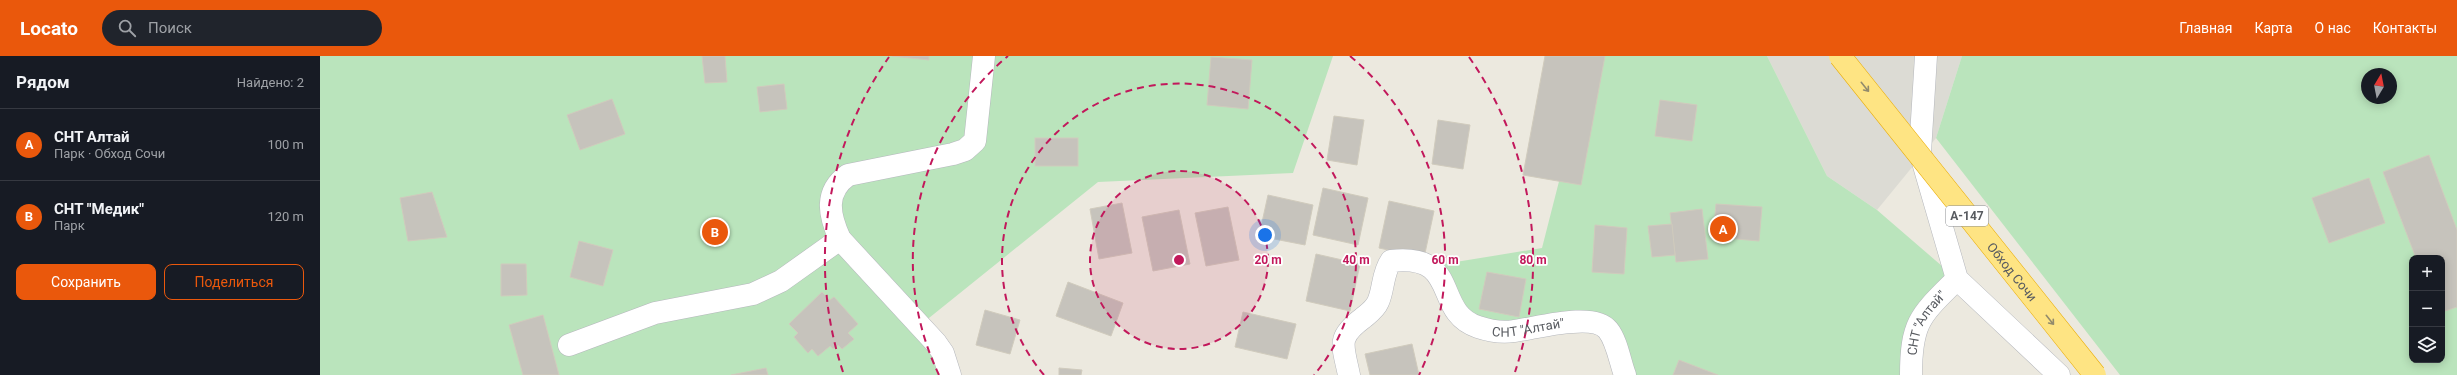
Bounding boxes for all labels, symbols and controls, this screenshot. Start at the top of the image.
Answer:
search box [102,10,382,46]
text: Locato [20,17,78,40]
icon: search [116,17,138,39]
text: Поиск [148,19,192,37]
text: Главная [2179,20,2232,36]
text: Карта [2254,20,2293,36]
text: О нас [2315,20,2351,36]
text: Контакты [2373,20,2437,36]
north arrow [2361,68,2397,104]
text: Рядом [16,72,70,92]
text: Найдено: 2 [237,75,304,90]
one-way arrow [1860,81,1869,92]
text: СНТ Алтай [54,128,130,146]
text: A [25,137,33,152]
text: 100 m [267,137,304,152]
text: Парк · Обход Сочи [54,146,165,161]
text: СНТ "Медик" [54,200,144,218]
road number: А-147 [1946,206,1988,226]
text: B [25,209,33,224]
text: 120 m [267,209,304,224]
pin: A [1710,214,1736,244]
pin: B [702,217,728,247]
text: Парк [54,218,85,233]
your location [1255,225,1275,245]
street label: Обход Сочи [1984,239,2040,304]
centre of rings [1172,253,1186,267]
text: 20 m [1254,253,1282,267]
text: 40 m [1342,253,1370,267]
text: 60 m [1431,253,1459,267]
text: 80 m [1519,253,1547,267]
map controls [2409,255,2445,363]
button: + [2409,255,2445,291]
button: Сохранить [16,264,156,300]
button: Поделиться [164,264,304,300]
street label: СНТ "Алтай" [1904,287,1949,356]
button: − [2409,291,2445,327]
one-way arrow [2046,314,2055,325]
street label: СНТ "Алтай" [1491,315,1565,339]
button: layers [2409,327,2445,363]

